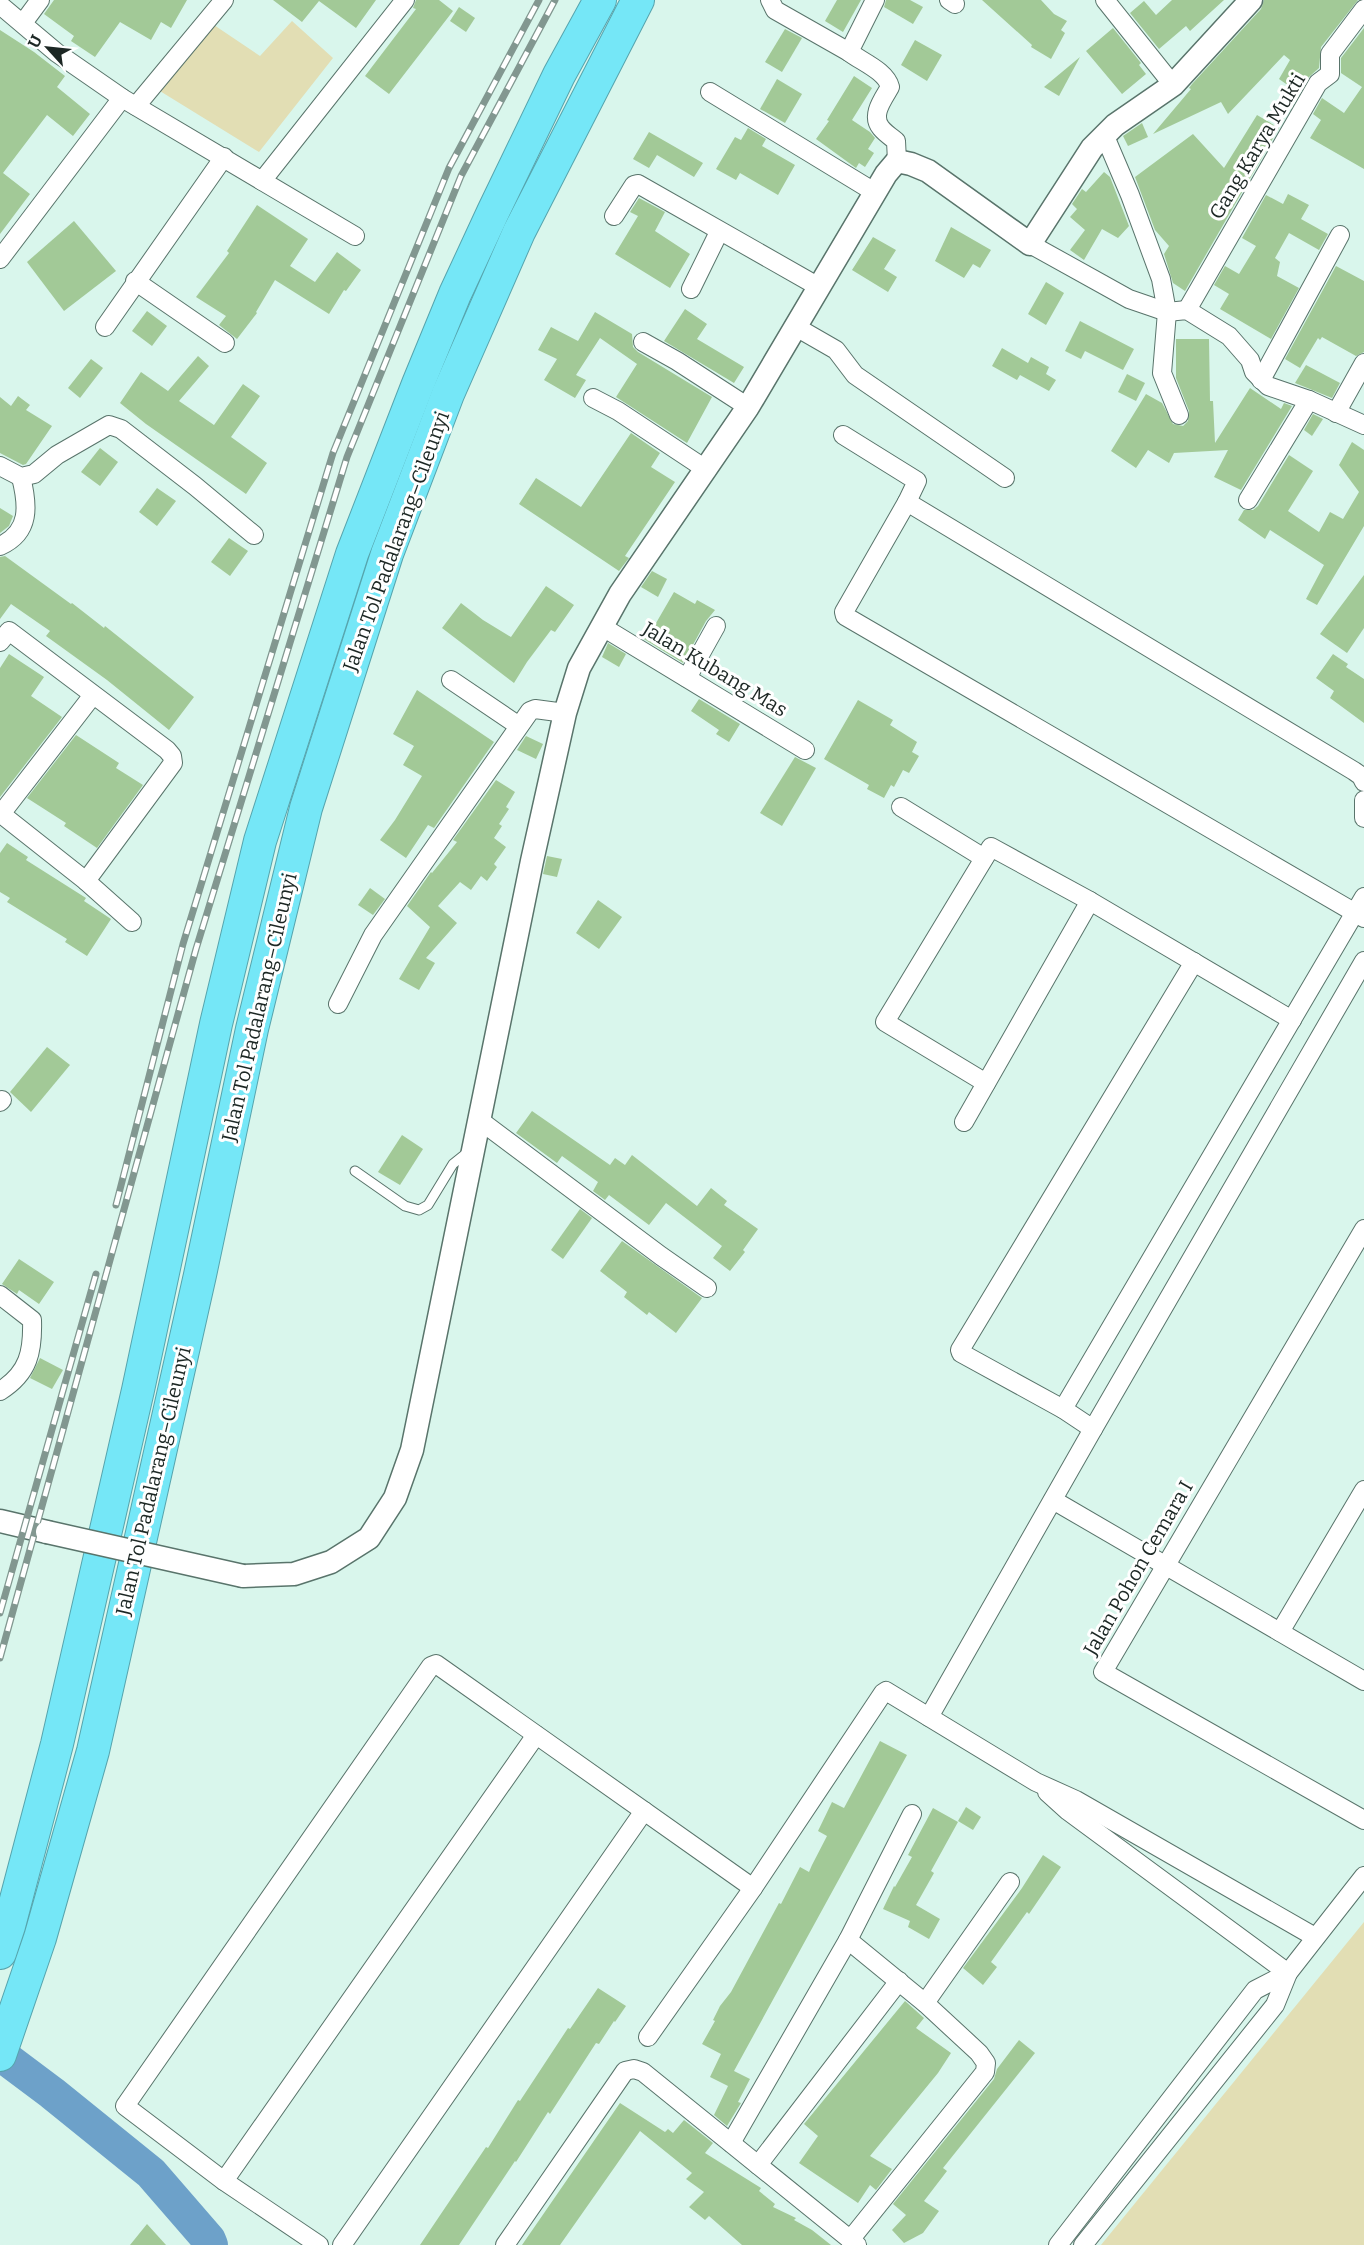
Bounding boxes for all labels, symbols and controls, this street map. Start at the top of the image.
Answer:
north arrow [18,18,78,78]
text: U [24,32,46,51]
street label: Gang Karya Mukti [1204,69,1310,223]
street label: Jalan Tol Padalarang–Cileunyi [337,408,454,675]
street label: Jalan Kubang Mas [637,616,792,722]
street label: Jalan Tol Padalarang–Cileunyi [216,870,302,1145]
street label: Jalan Tol Padalarang–Cileunyi [110,1344,196,1619]
street label: Jalan Pohon Cemara I [1078,1477,1198,1660]

